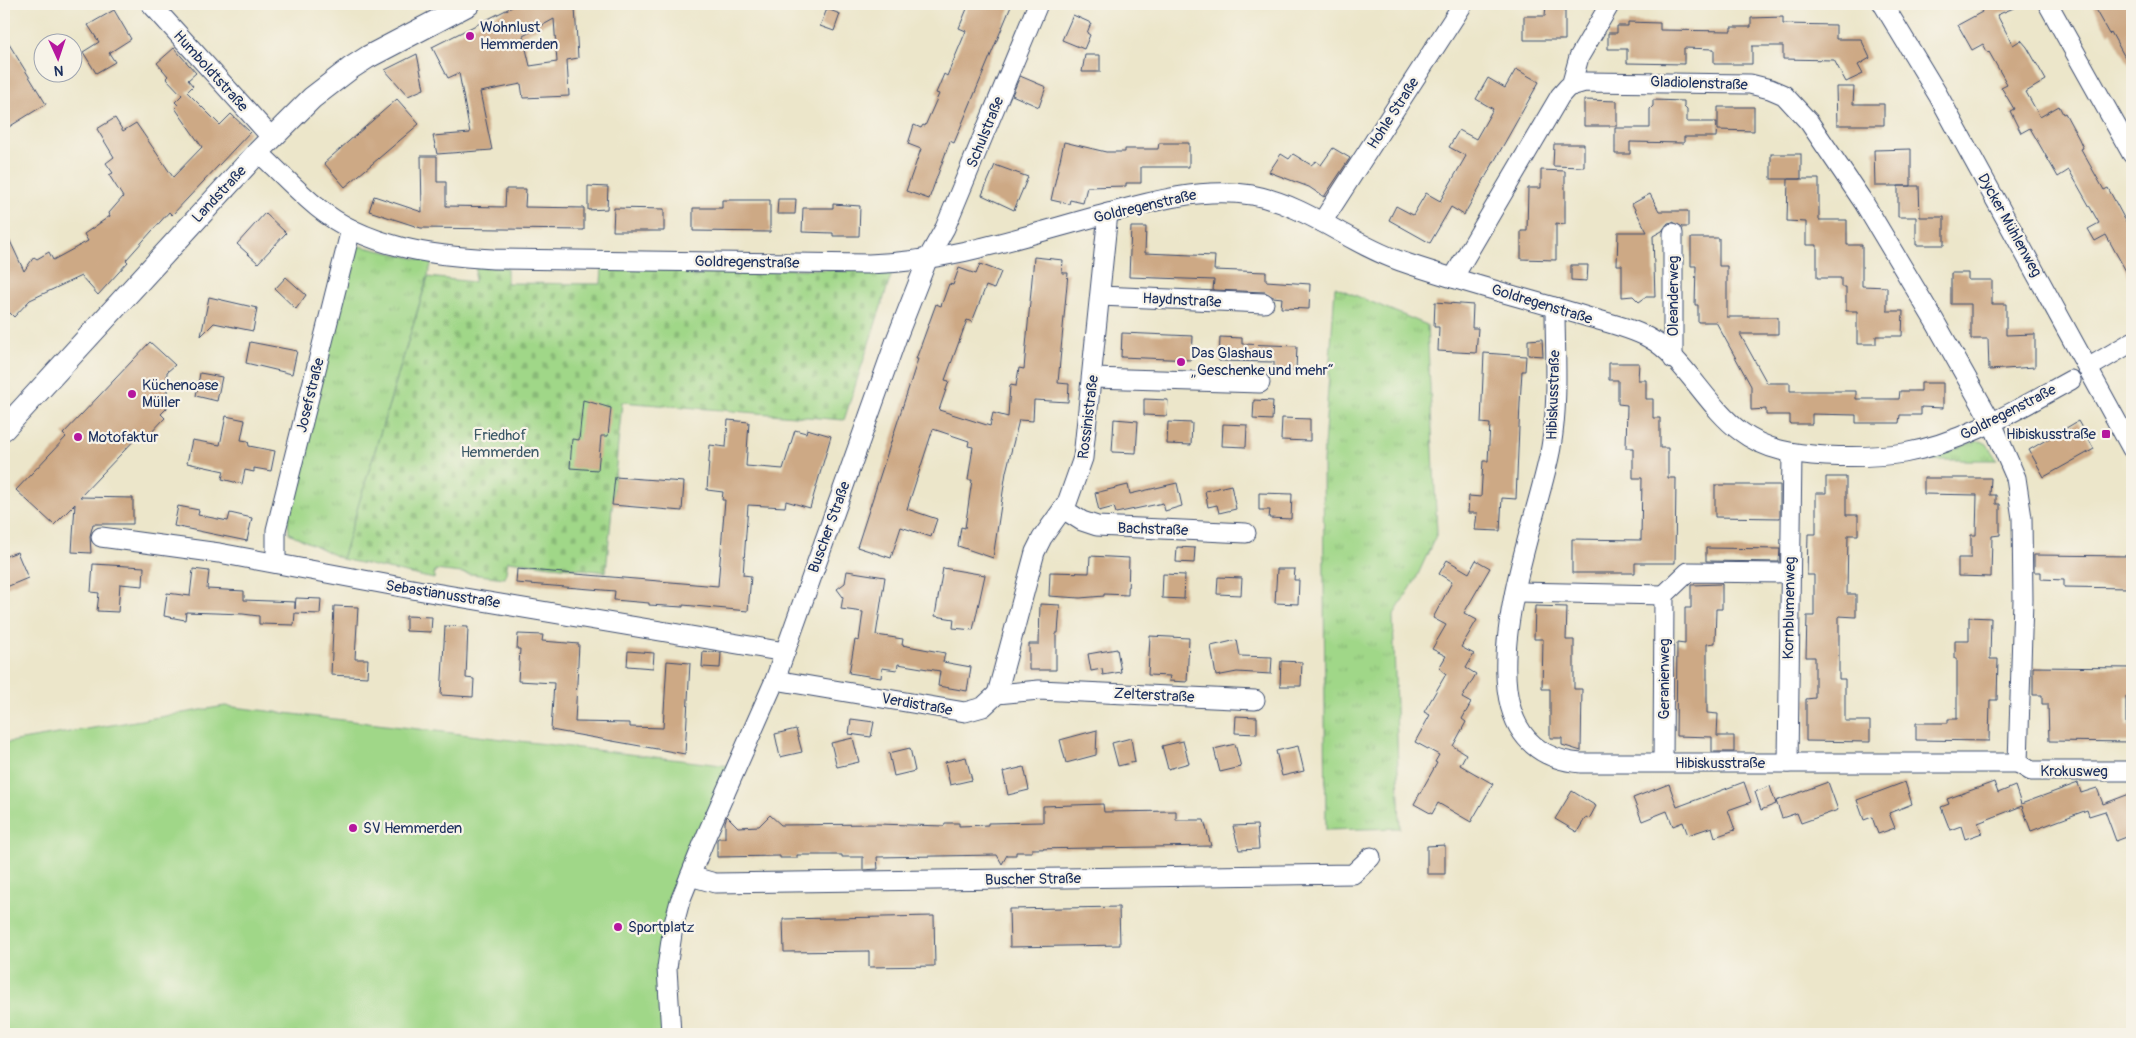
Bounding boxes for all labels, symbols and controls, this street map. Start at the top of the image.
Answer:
place label: Wohnlust Hemmerden [480,18,558,54]
street label: Humboldtstraße [169,27,253,116]
marker: Wohnlust Hemmerden [464,30,476,42]
north arrow [32,32,82,82]
text: N [53,62,64,79]
street label: Gladiolenstraße [1650,72,1749,95]
street label: Hohle Straße [1363,73,1424,153]
street label: Schulstraße [963,93,1009,171]
street label: Landstraße [188,161,251,227]
street label: Dycker Mühlenweg [1973,170,2046,280]
street label: Goldregenstraße [1092,185,1199,228]
street label: Goldregenstraße [694,252,800,273]
street label: Oleanderweg [1664,256,1683,336]
street label: Goldregenstraße [1489,280,1595,329]
street label: Haydnstraße [1142,289,1223,312]
place label: Das Glashaus „Geschenke und mehr“ [1191,344,1334,380]
street label: Hibiskusstraße [1542,349,1565,440]
street label: Josefstraße [292,355,329,434]
marker: Das Glashaus „Geschenke und mehr“ [1175,356,1187,368]
street label: Rossinistraße [1074,373,1103,460]
place label: Küchenoase Müller [142,376,219,412]
street label: Goldregenstraße [1957,380,2060,445]
marker: Küchenoase Müller [126,388,138,400]
place label: Hibiskusstraße [2006,425,2097,444]
park label: Friedhof Hemmerden [461,426,539,462]
place label: Motofaktur [88,428,159,447]
marker: Hibiskusstraße [2100,428,2112,440]
marker: Motofaktur [72,431,84,443]
street label: Buscher Straße [804,478,855,576]
street label: Bachstraße [1117,519,1189,540]
street label: Kornblumenweg [1779,556,1800,660]
street label: Sebastianusstraße [384,576,502,613]
street label: Geranienweg [1655,638,1674,720]
street label: Zelterstraße [1113,684,1195,707]
street label: Verdistraße [880,689,955,720]
street label: Hibiskusstraße [1675,754,1766,773]
street label: Krokusweg [2040,762,2108,781]
place label: SV Hemmerden [363,819,462,838]
marker: SV Hemmerden [347,822,359,834]
street label: Buscher Straße [985,869,1082,890]
place label: Sportplatz [628,918,695,937]
marker: Sportplatz [612,921,624,933]

